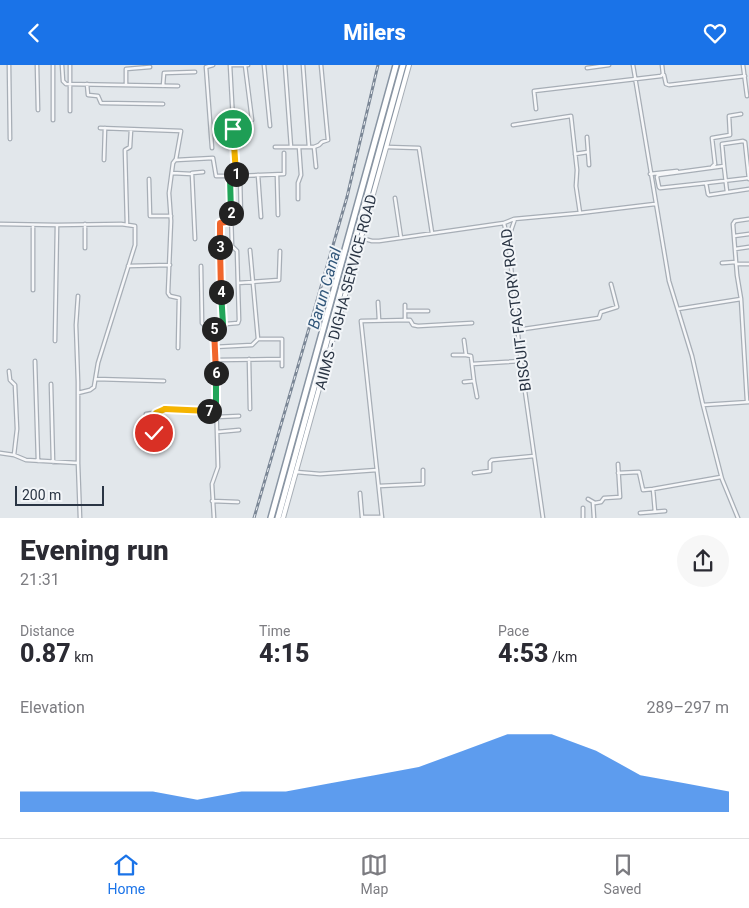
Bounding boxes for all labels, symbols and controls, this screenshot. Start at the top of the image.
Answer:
icon: back [20,19,48,47]
icon: heart [701,19,729,47]
text: Milers [343,20,406,45]
pin [212,108,254,150]
icon: arrive [219,115,247,143]
pin: 1 [224,161,248,187]
text: 1 [232,166,241,182]
street label: AIIMS - DIGHA SERVICE ROAD [311,192,381,392]
pin: 2 [218,201,244,225]
text: 2 [227,205,236,221]
street label: BISCUIT FACTORY ROAD [497,227,535,393]
pin: 3 [208,235,232,259]
text: 3 [216,239,225,255]
water label: Barun Canal [304,245,345,331]
pin: 4 [208,279,234,305]
text: 4 [217,284,226,300]
pin: 5 [202,317,226,341]
text: 5 [210,321,219,337]
pin: 6 [204,361,228,385]
text: 6 [212,365,221,381]
pin: 7 [196,399,222,423]
text: 7 [205,403,214,419]
pin [133,412,175,454]
icon: check [140,419,168,447]
scale bar [15,483,104,506]
text: 200 m [22,487,61,503]
text: Evening run [20,534,169,567]
button: share [677,535,729,587]
text: 21:31 [20,570,60,589]
text: Distance [20,623,75,639]
text: Time [259,623,290,639]
text: Pace [498,623,529,639]
text: 0.87 [20,639,71,668]
text: 4:15 [259,639,310,668]
text: 4:53 [498,639,549,668]
text: km [71,649,94,665]
text: /km [549,649,577,665]
text: Elevation [20,698,85,717]
text: 289–297 m [647,698,729,717]
tab: Home [108,851,145,897]
tab: Map [360,851,388,897]
tab: Saved [604,851,641,897]

